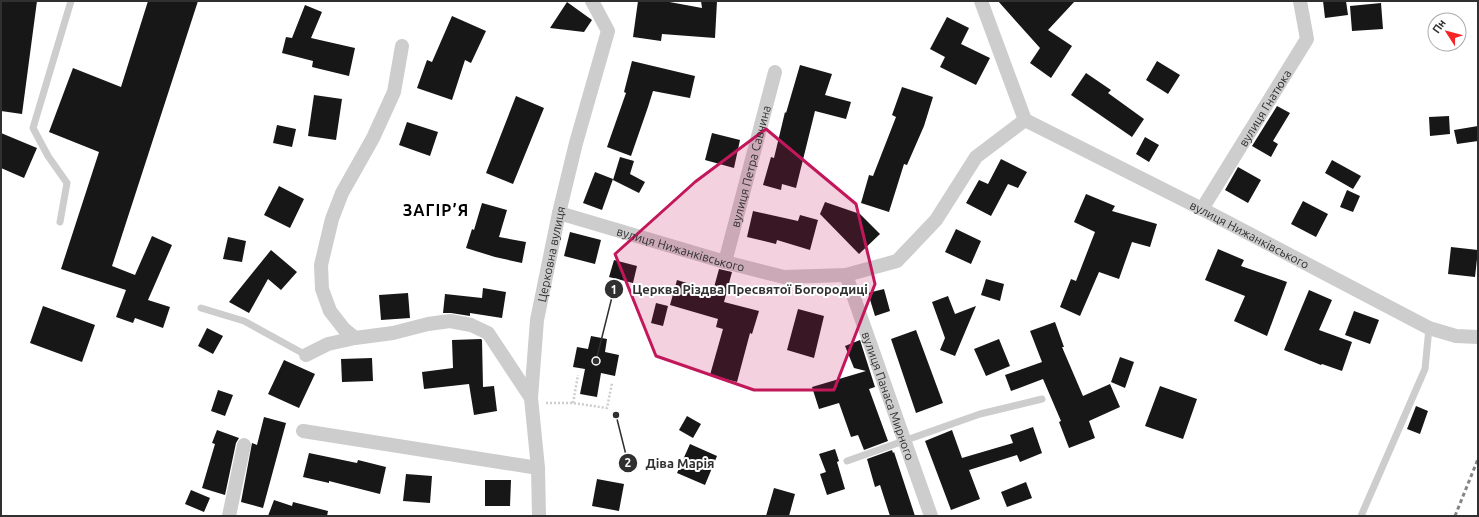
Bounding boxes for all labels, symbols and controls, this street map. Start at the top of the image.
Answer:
north arrow [1427,12,1467,52]
text: Пн [1430,17,1448,35]
street label: вулиця Гнатюка [1236,67,1293,149]
street label: вулиця Петра Савчина [728,104,772,229]
street label: вулиця Нижанківського [1188,198,1312,271]
district label: ЗАГІР’Я [403,201,469,219]
street label: Церковна вулиця [534,205,567,303]
street label: вулиця Нижанківського [615,224,746,273]
callout: Церква Різдва Пресвятої Богородиці [604,277,875,302]
text: Церква Різдва Пресвятої Богородиці [632,282,868,296]
text: 1 [611,283,617,296]
street label: вулиця Панаса Мирного [860,330,917,462]
callout: Діва Марія [618,450,723,475]
text: 2 [625,456,632,469]
text: Діва Марія [645,456,715,470]

